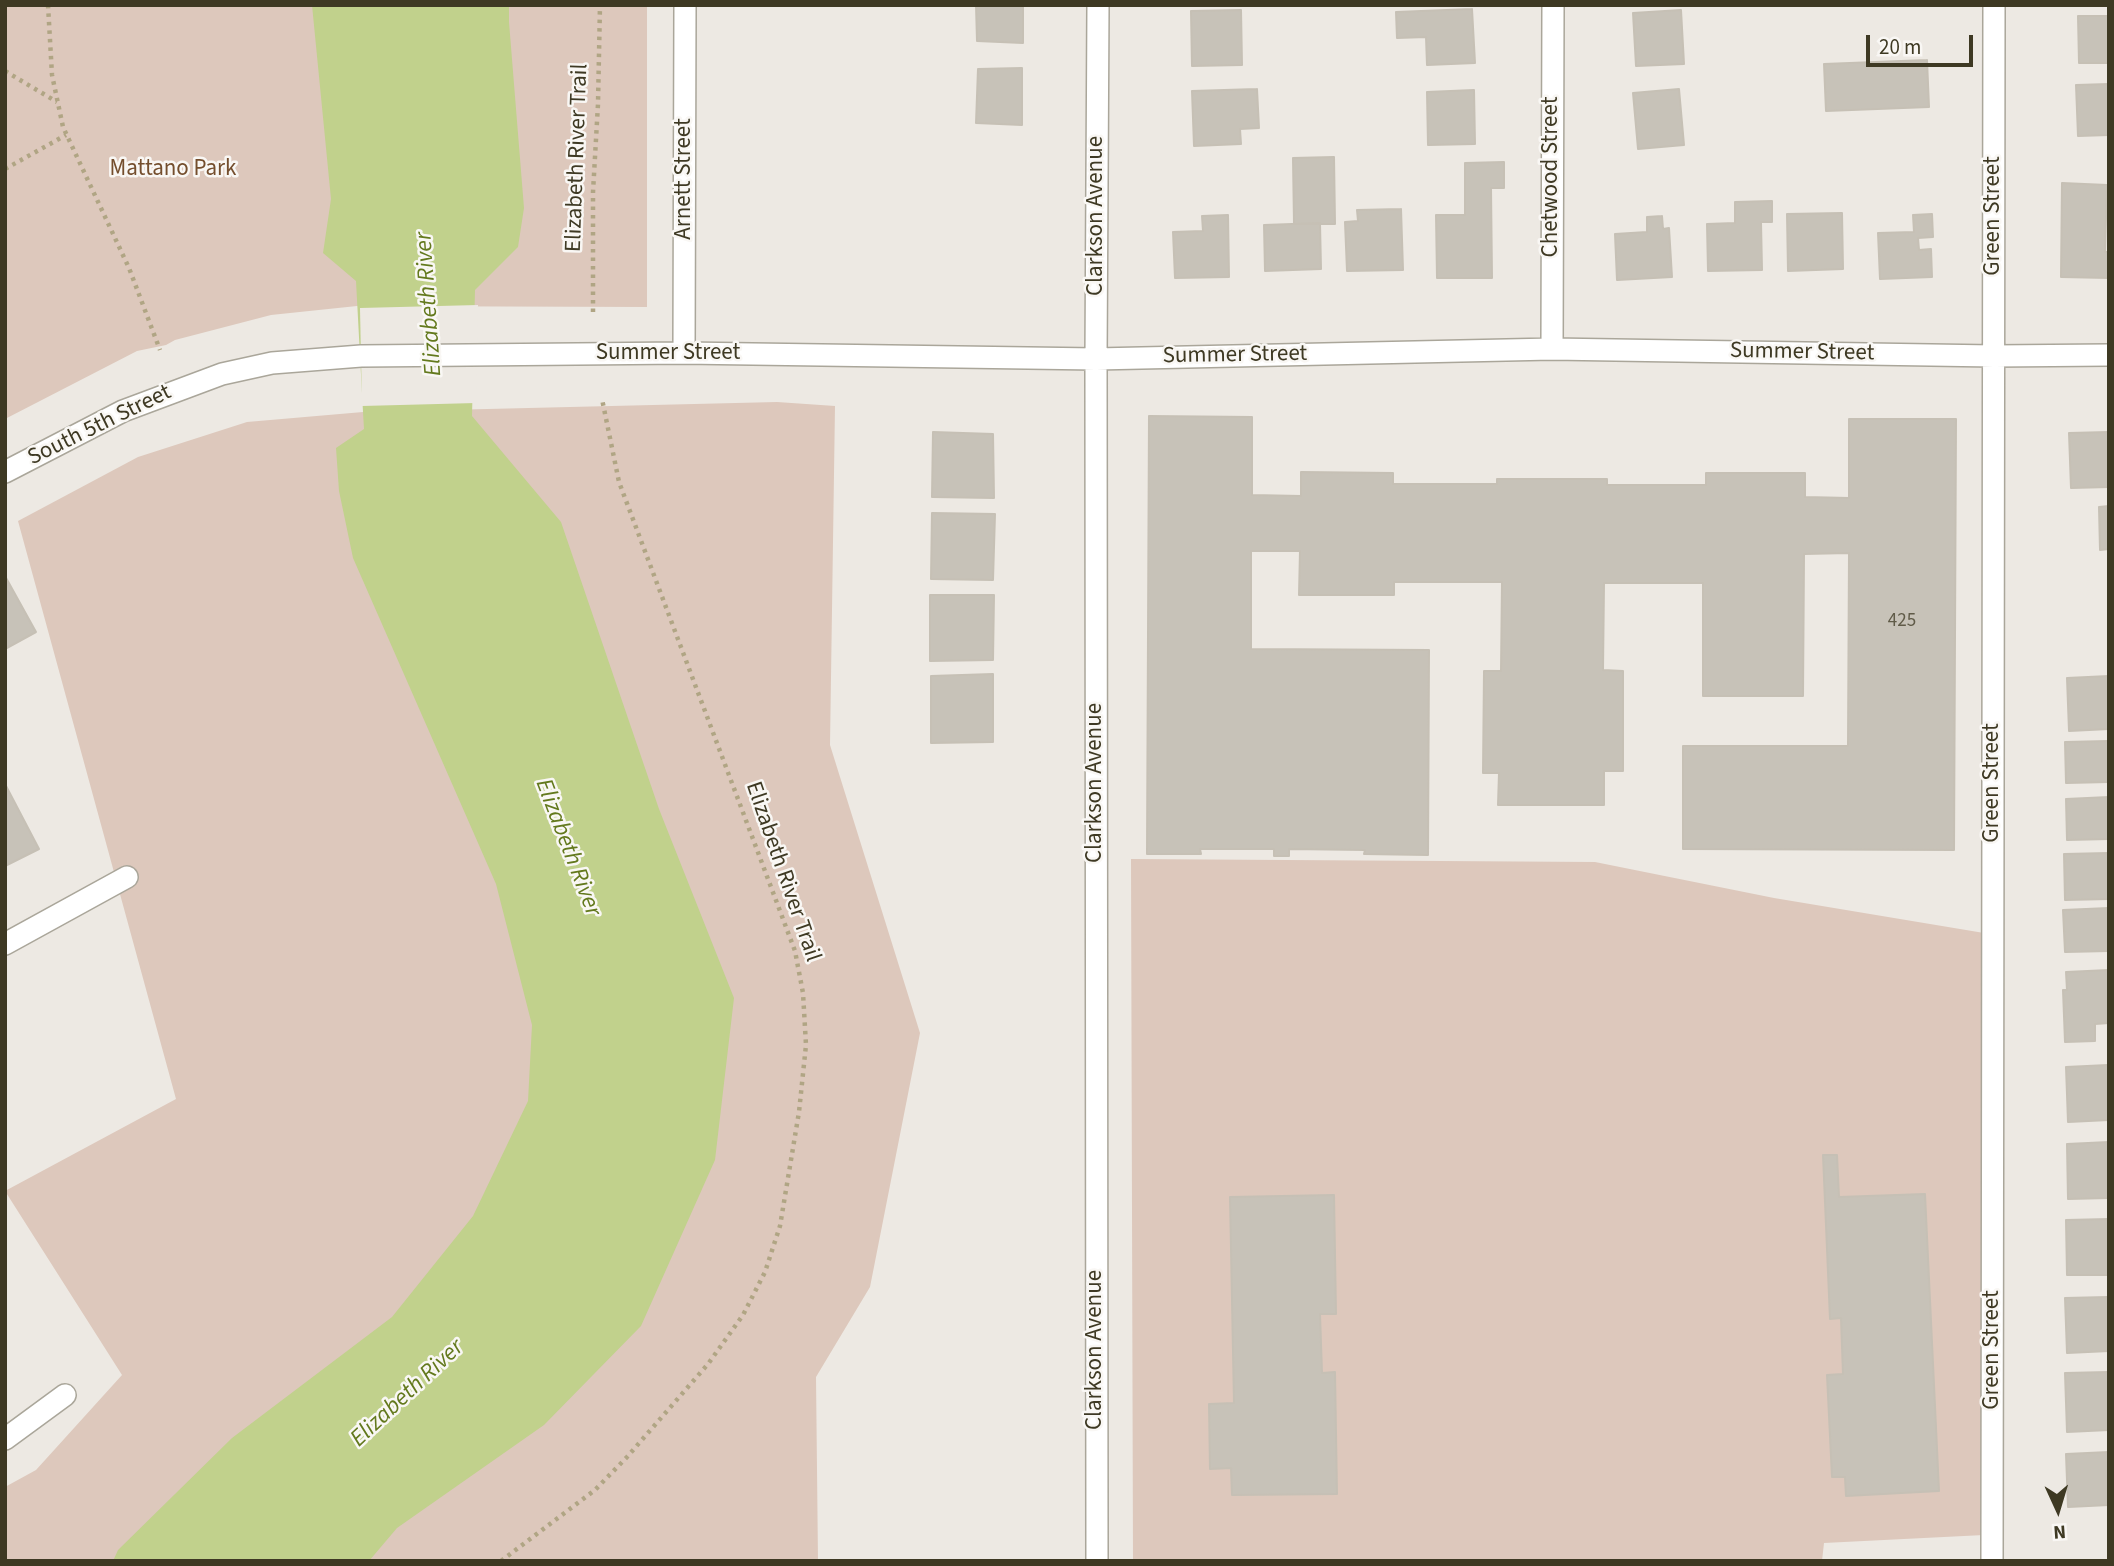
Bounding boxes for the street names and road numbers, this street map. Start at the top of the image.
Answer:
street label: Elizabeth River Trail [561,63,595,253]
street label: Chetwood Street [1538,97,1566,257]
street label: Arnett Street [671,118,699,240]
street label: Clarkson Avenue [1083,136,1111,296]
street label: Green Street [1980,156,2008,276]
street label: Summer Street [1730,338,1874,368]
street label: Summer Street [596,340,740,368]
street label: Summer Street [1163,341,1307,371]
street label: South 5th Street [24,379,176,473]
street label: Clarkson Avenue [1082,703,1110,863]
street label: Green Street [1979,723,2007,843]
street label: Elizabeth River Trail [738,778,826,966]
street label: Clarkson Avenue [1082,1270,1110,1430]
street label: Green Street [1979,1290,2007,1410]

